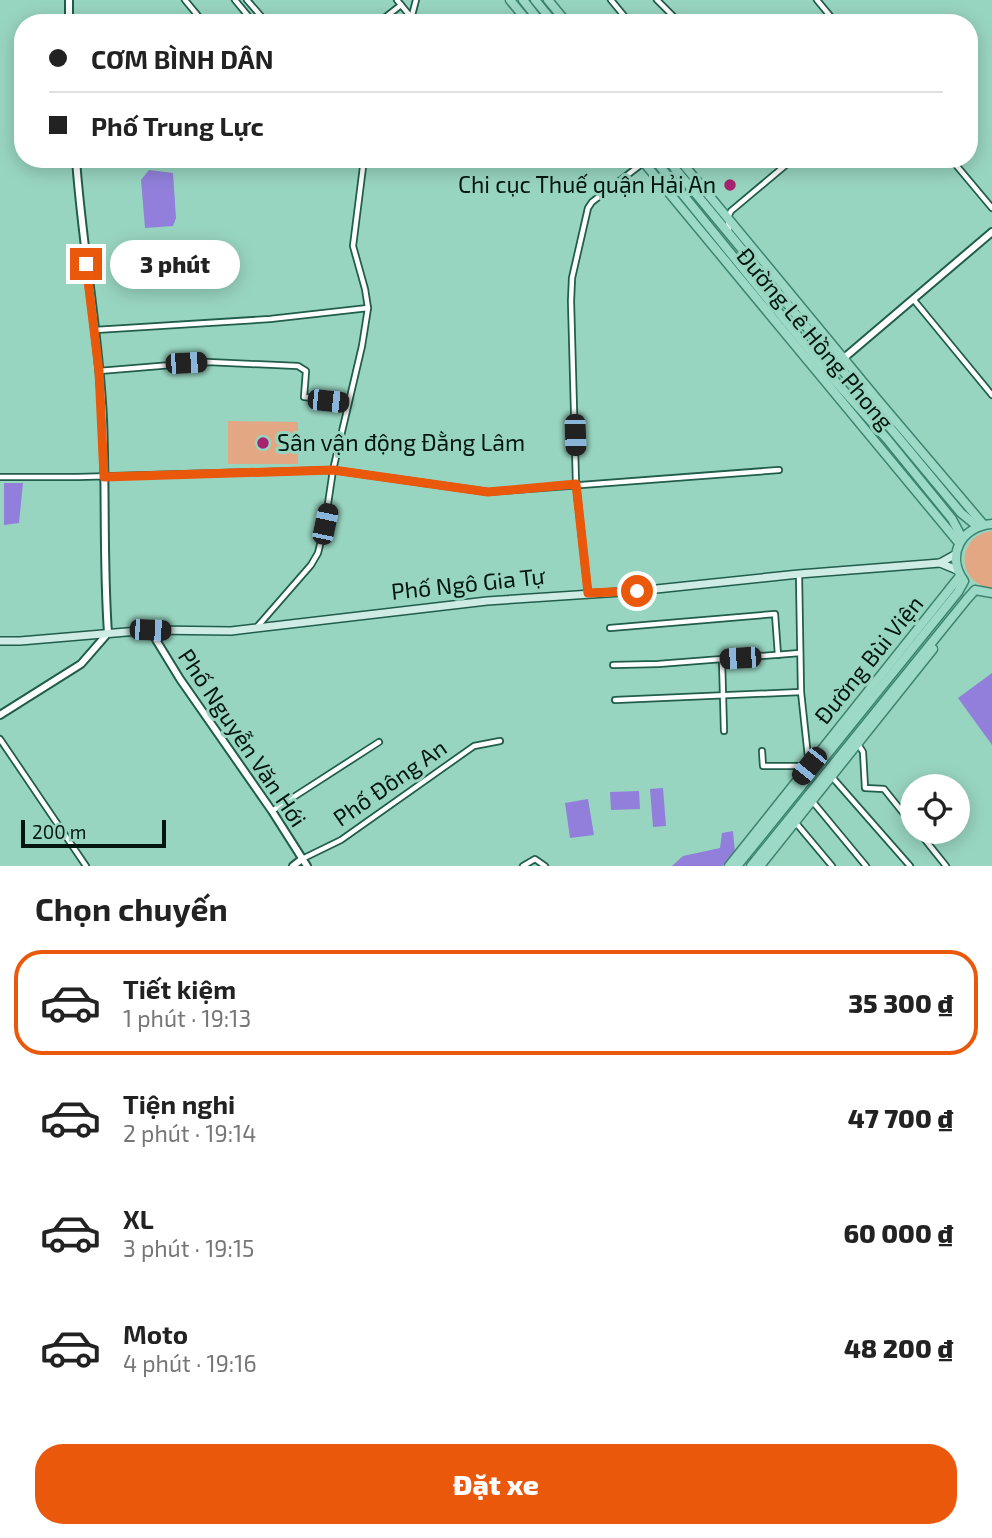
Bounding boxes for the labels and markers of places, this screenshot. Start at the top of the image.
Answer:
place label: Chi cục Thuế quận Hải An [458,170,716,198]
marker: Chi cục Thuế quận Hải An [722,177,738,193]
place label: Sân vận động Đằng Lâm [277,428,525,456]
marker: Sân vận động Đằng Lâm [255,435,271,451]

